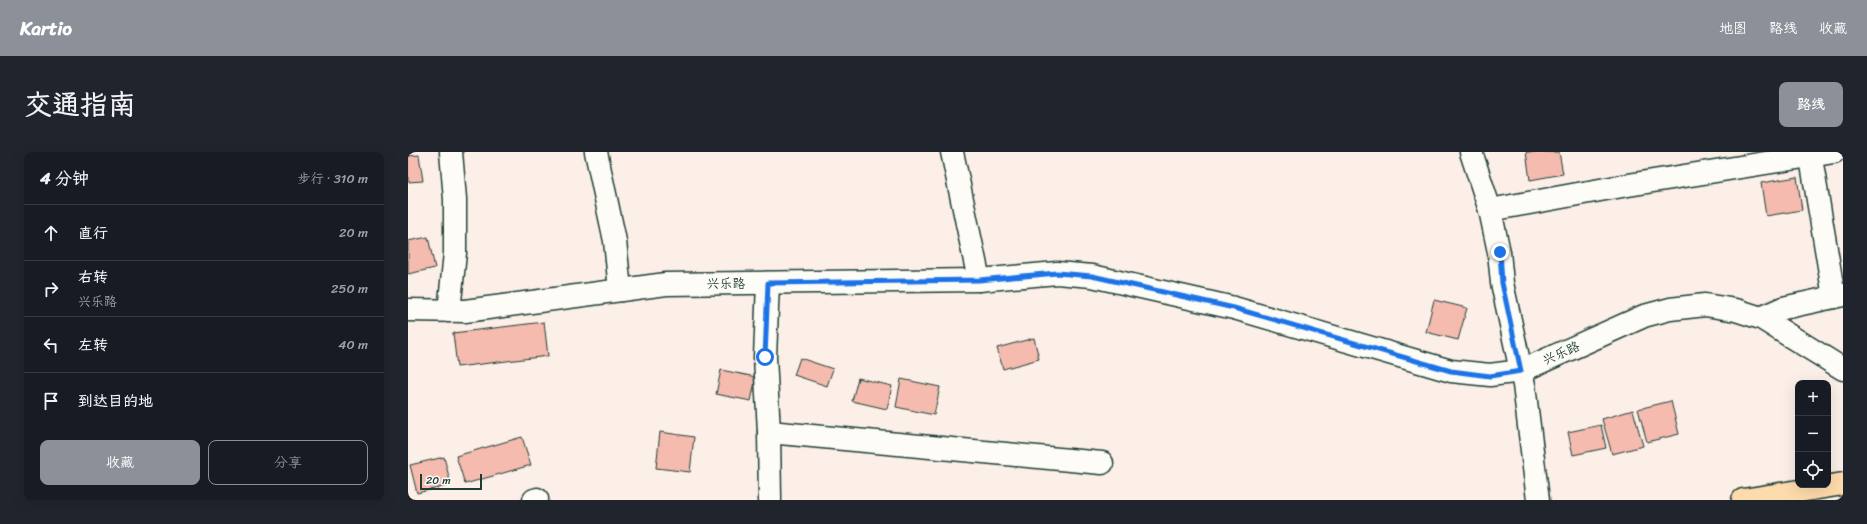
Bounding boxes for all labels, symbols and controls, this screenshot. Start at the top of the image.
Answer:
text: Kartio [20,12,72,45]
text: 地图 [1719,16,1747,41]
text: 路线 [1769,16,1797,41]
text: 收藏 [1819,16,1847,41]
text: 交通指南 [24,80,136,129]
button: 路线 [1779,82,1843,127]
text: 4 分钟 [40,163,89,193]
text: 步行 · 310 m [297,167,368,190]
text: 直行 [78,220,108,246]
text: 20 m [339,221,368,244]
icon: ahead [40,222,62,244]
route end [1491,243,1509,261]
text: 右转 [78,264,108,290]
street label: 兴乐路 [706,272,746,295]
text: 250 m [331,277,368,300]
icon: right [40,278,62,300]
text: 兴乐路 [78,290,117,313]
text: 左转 [78,332,108,358]
text: 40 m [338,333,368,356]
icon: left [40,334,62,356]
street label: 兴乐路 [1539,335,1583,371]
route start [756,348,774,366]
map controls [1795,380,1831,488]
button: + [1795,380,1831,416]
text: 到达目的地 [78,388,153,414]
icon: arrive [40,390,62,412]
button: − [1795,416,1831,452]
button: 收藏 [40,440,200,485]
button: 分享 [208,440,368,485]
button: locate [1795,452,1831,488]
text: 20 m [426,471,451,490]
scale bar [420,472,482,491]

